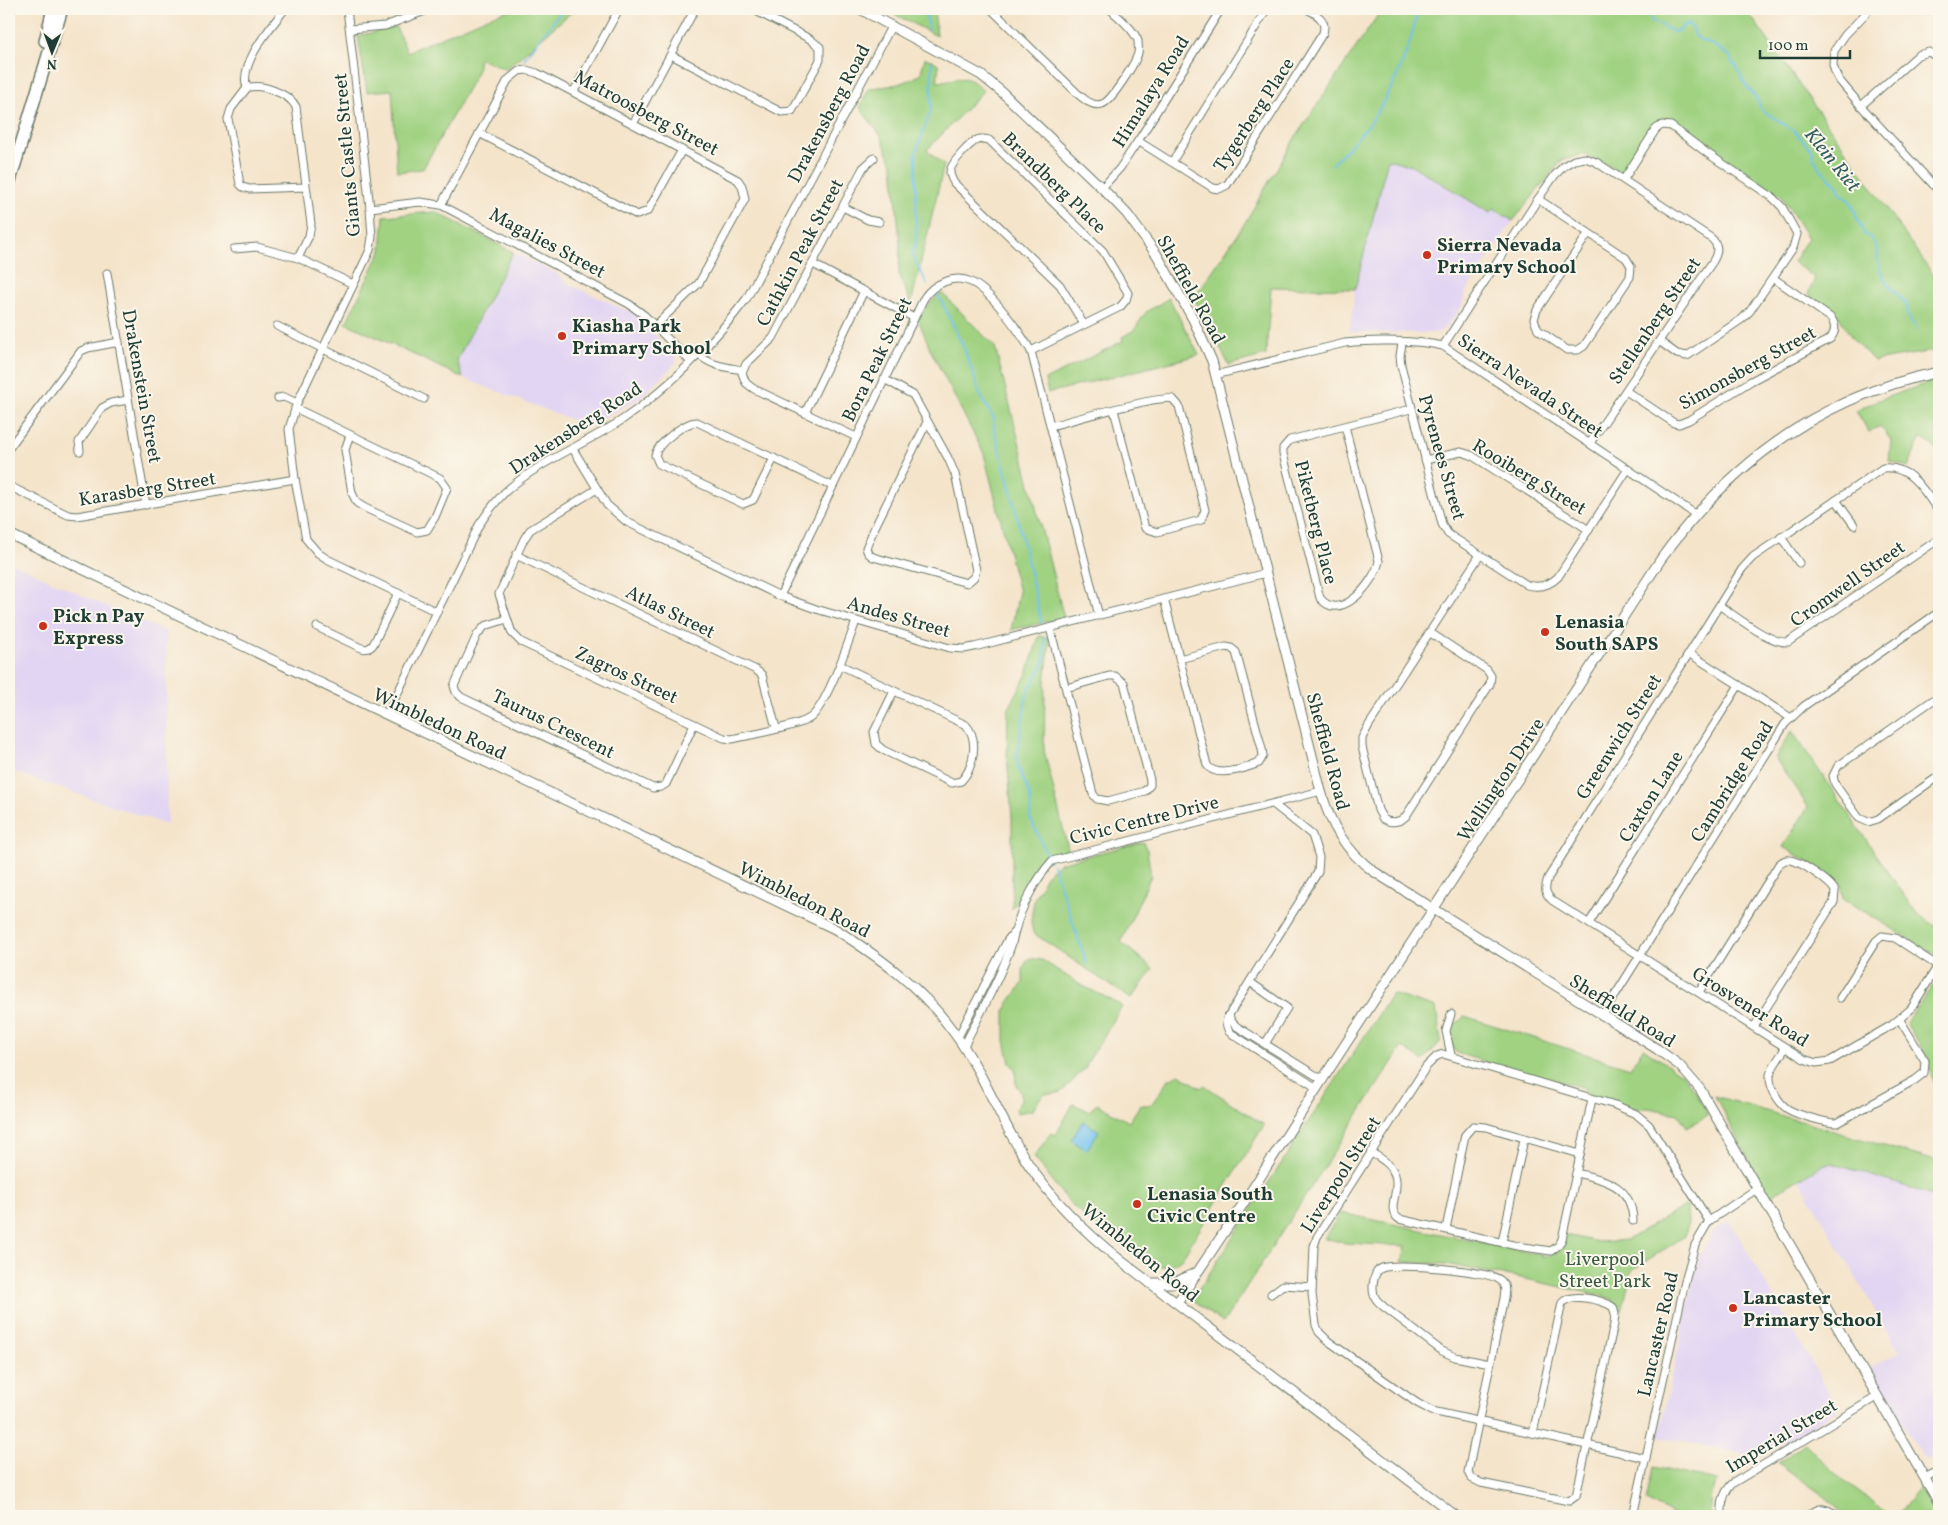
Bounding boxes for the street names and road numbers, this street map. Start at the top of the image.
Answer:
street label: Himalaya Road [1107,31,1196,153]
street label: Drakensberg Road [782,40,877,188]
street label: Tygerberg Place [1208,53,1301,177]
street label: Matroosberg Street [569,65,723,163]
street label: Giants Castle Street [328,72,368,238]
street label: Brandberg Place [996,127,1112,240]
street label: Cathkin Peak Street [751,174,851,331]
street label: Magalies Street [484,202,610,286]
street label: Sheffield Road [1150,231,1231,349]
street label: Stellenberg Street [1603,252,1708,390]
street label: Bora Peak Street [836,293,919,427]
street label: Drakenstein Street [115,307,167,466]
street label: Simonsberg Street [1675,320,1822,417]
street label: Sierra Nevada Street [1452,328,1608,445]
street label: Drakensberg Road [505,376,648,481]
street label: Pyrenees Street [1411,392,1471,524]
street label: Rooiberg Street [1467,433,1591,522]
street label: Piketberg Place [1287,458,1343,587]
street label: Karasberg Street [77,466,218,514]
street label: Cromwell Street [1785,535,1911,634]
street label: Atlas Street [621,580,720,646]
street label: Andes Street [844,591,953,645]
street label: Zagros Street [570,641,682,711]
street label: Greenwich Street [1571,669,1669,805]
street label: Wimbledon Road [368,682,510,767]
street label: Taurus Crescent [487,684,619,766]
street label: Sheffield Road [1299,690,1355,813]
street label: Wellington Drive [1452,713,1551,847]
street label: Cambridge Road [1685,716,1781,848]
street label: Caxton Lane [1613,746,1690,848]
street label: Civic Centre Drive [1067,790,1222,852]
street label: Wimbledon Road [734,856,874,945]
street label: Grosvener Road [1686,961,1813,1054]
street label: Sheffield Road [1564,969,1680,1055]
street label: Liverpool Street [1295,1111,1388,1239]
street label: Wimbledon Road [1075,1198,1204,1309]
street label: Lancaster Road [1632,1269,1686,1400]
street label: Imperial Street [1721,1393,1843,1480]

